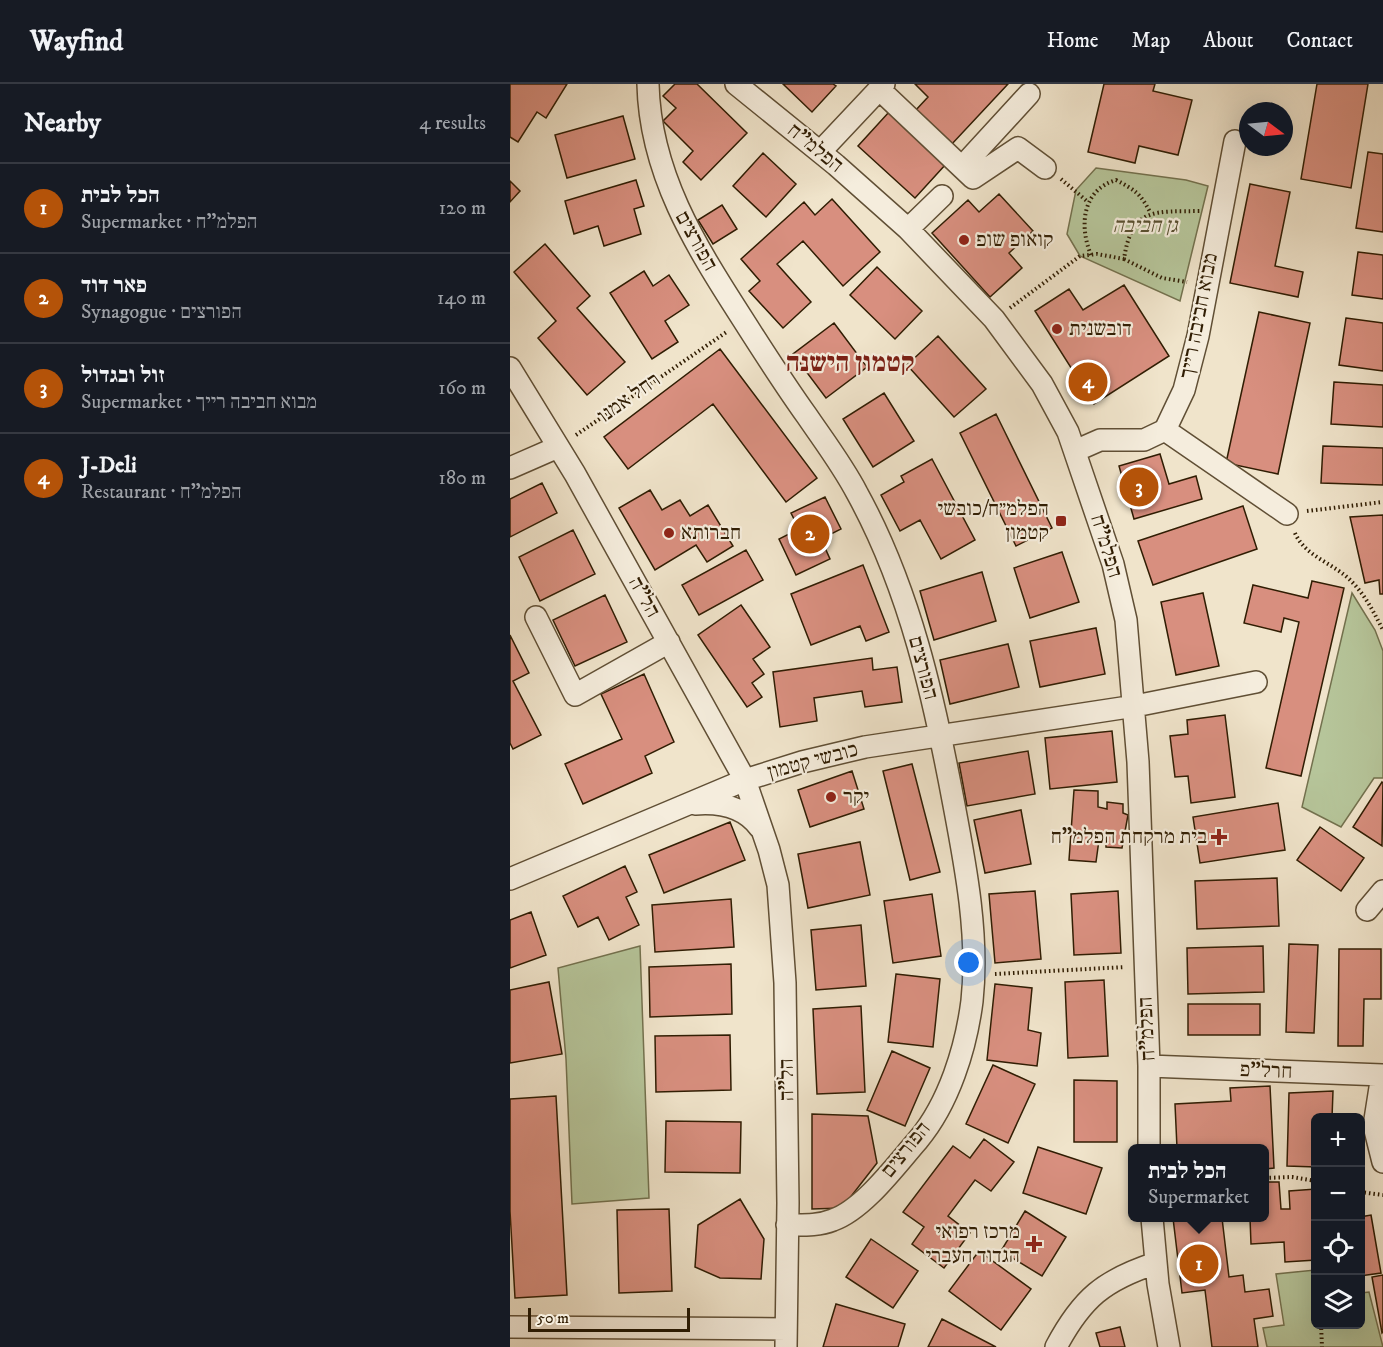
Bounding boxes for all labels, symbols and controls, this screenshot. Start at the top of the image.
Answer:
text: Wayfind [30,24,123,59]
text: Home [1047,28,1099,54]
text: Map [1132,28,1170,54]
text: About [1203,28,1254,54]
text: Contact [1287,28,1353,54]
north arrow [1239,102,1293,156]
text: Nearby [24,107,101,140]
text: 4 results [419,111,486,136]
street label: הפלמ"ח [782,117,848,179]
text: הכל לבית [81,182,160,209]
text: 1 [40,196,47,221]
text: 120 m [439,196,486,221]
street label: הפורצים [669,206,723,276]
text: Supermarket · הפלמ"ח [81,210,257,235]
park label: גן חביבה [1112,213,1179,239]
place label: קואופ שופ [976,227,1054,253]
marker: קואופ שופ [957,233,971,247]
street label: מבוא חביבה רייך [1174,251,1224,381]
text: פאר דוד [81,272,147,299]
text: 2 [39,286,48,311]
text: 140 m [437,286,486,311]
text: Synagogue · הפורצים [81,300,242,325]
place label: דובשנית [1069,316,1132,342]
marker: דובשנית [1050,322,1064,336]
district label: קטמון הישנה [785,346,915,380]
pin: 4 [1068,360,1108,404]
text: זול ובגדול [81,362,165,389]
street label: רחל אמנו [592,367,666,429]
text: 3 [40,376,47,401]
text: 160 m [438,376,486,401]
text: Supermarket · מבוא חביבה רייך [81,390,317,415]
text: J-Deli [81,452,137,479]
pin: 3 [1120,464,1158,510]
text: 4 [38,466,49,491]
text: 180 m [439,466,486,491]
text: Restaurant · הפלמ"ח [81,480,242,505]
place label: הפלמ״ח/כובשי קטמון [938,496,1049,546]
street label: הפלמ"ח [1084,511,1128,581]
pin: 2 [790,512,830,556]
marker: הפלמ״ח/כובשי קטמון [1054,514,1068,528]
place label: חברותא [681,520,741,546]
marker: חברותא [662,526,676,540]
street label: הל"ה [622,572,666,622]
street label: הפורצים [902,633,944,703]
street label: כובשי קטמון [765,736,861,786]
place label: יקר [843,784,870,810]
marker: יקר [824,790,838,804]
place label: בית מרקחת הפלמ"ח [1050,824,1207,850]
marker: בית מרקחת הפלמ"ח [1212,830,1226,844]
your location [954,948,983,977]
street label: הפלמ"ח [1132,996,1162,1062]
street label: חרל"פ [1239,1057,1293,1085]
street label: הל"ה [774,1058,800,1102]
map controls [1311,1113,1365,1329]
button: + [1311,1113,1365,1167]
street label: הפורצים [876,1117,936,1183]
popup [1128,1144,1269,1222]
text: הכל לבית [1148,1158,1227,1185]
button: − [1311,1167,1365,1221]
text: Supermarket [1148,1185,1249,1210]
place label: מרכז רפואי הגדוד העברי [925,1219,1020,1269]
button: locate [1311,1221,1365,1275]
marker: מרכז רפואי הגדוד העברי [1025,1235,1043,1253]
pin: 1 [1180,1242,1218,1286]
button: layers [1311,1275,1365,1329]
scale bar [528,1305,690,1332]
text: 50 m [537,1308,569,1328]

